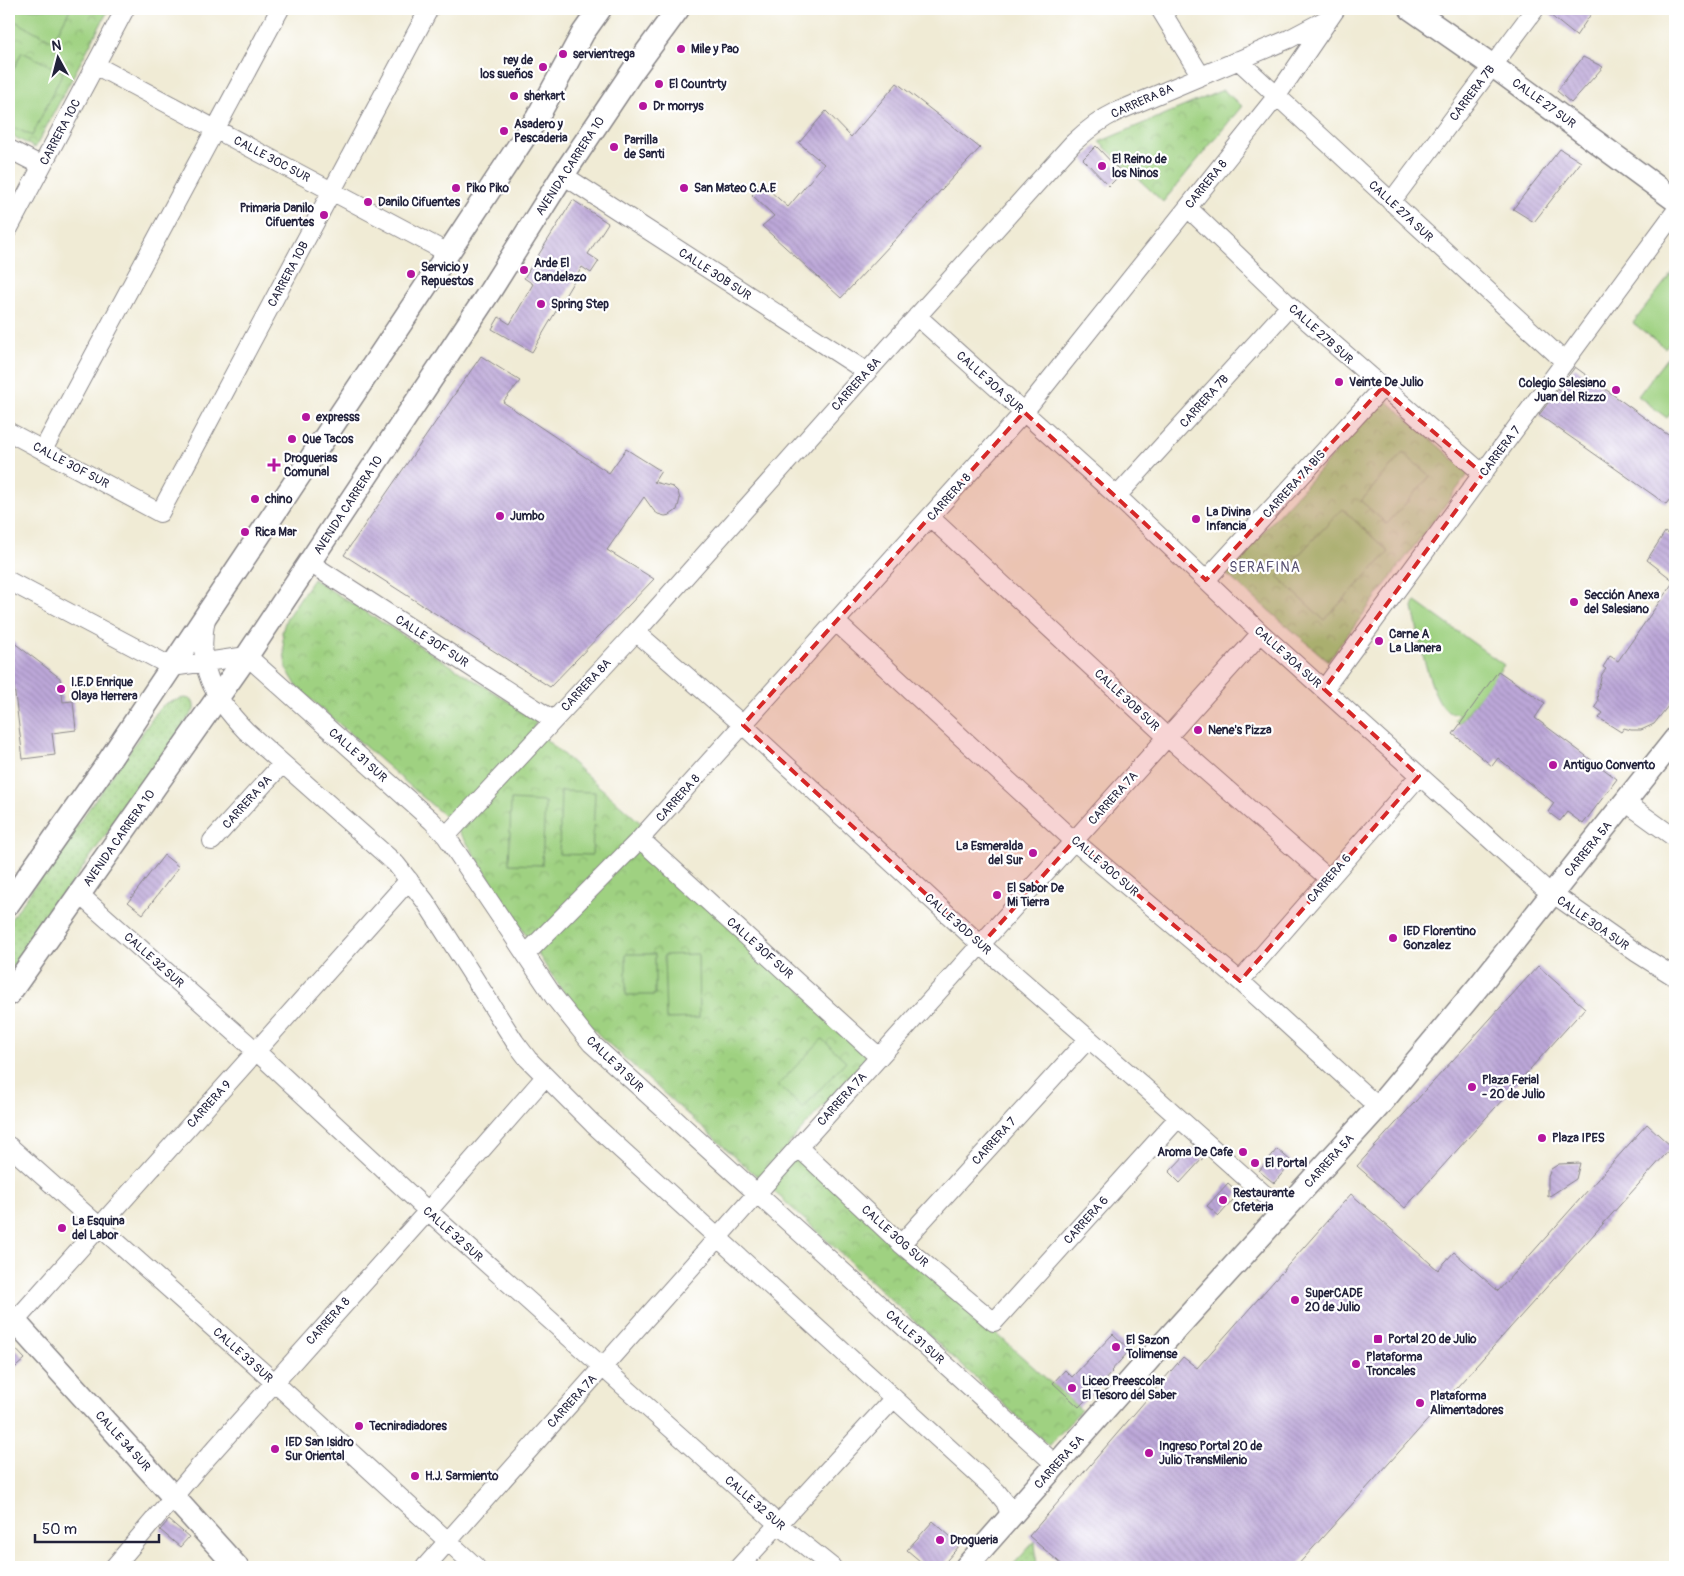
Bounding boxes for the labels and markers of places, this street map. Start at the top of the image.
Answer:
place label: Mile y Pao [691,42,740,57]
marker: Mile y Pao [675,43,687,55]
place label: servientrega [573,47,635,62]
marker: servientrega [557,48,569,60]
place label: rey de los sueños [480,53,534,82]
marker: rey de los sueños [537,61,549,73]
place label: El Countrty [669,77,727,92]
marker: El Countrty [653,78,665,90]
place label: sherkart [524,89,566,104]
marker: sherkart [508,90,520,102]
place label: Dr morrys [653,99,704,114]
marker: Dr morrys [637,100,649,112]
place label: Asadero y Pescaderia [514,117,568,146]
marker: Asadero y Pescaderia [498,125,510,137]
place label: Parrilla de Santi [624,133,664,162]
marker: Parrilla de Santi [608,141,620,153]
place label: El Reino de los Ninos [1112,152,1168,181]
marker: El Reino de los Ninos [1096,160,1108,172]
place label: Piko Piko [466,181,510,196]
place label: San Mateo C.A.E [694,181,777,196]
marker: Piko Piko [450,182,462,194]
marker: San Mateo C.A.E [678,182,690,194]
place label: Danilo Cifuentes [378,195,461,210]
marker: Danilo Cifuentes [362,196,374,208]
place label: Primaria Danilo Cifuentes [240,201,315,230]
marker: Primaria Danilo Cifuentes [318,209,330,221]
place label: Arde El Candelazo [534,256,587,285]
place label: Servicio y Repuestos [421,260,474,289]
marker: Arde El Candelazo [518,264,530,276]
marker: Servicio y Repuestos [405,268,417,280]
place label: Spring Step [551,297,609,312]
marker: Spring Step [535,298,547,310]
place label: Veinte De Julio [1349,375,1424,390]
marker: Veinte De Julio [1333,376,1345,388]
place label: Colegio Salesiano Juan del Rizzo [1519,376,1607,405]
marker: Colegio Salesiano Juan del Rizzo [1610,384,1622,396]
place label: expresss [315,410,360,425]
marker: expresss [300,411,312,423]
place label: Que Tacos [302,432,354,447]
marker: Que Tacos [286,433,298,445]
place label: Droguerias Comunal [284,451,338,480]
marker: Droguerias Comunal [268,459,280,471]
place label: chino [264,492,293,507]
marker: chino [249,493,261,505]
place label: La Divina Infancia [1206,505,1251,534]
place label: Jumbo [510,509,545,524]
marker: Jumbo [494,510,506,522]
marker: La Divina Infancia [1190,513,1202,525]
place label: Rica Mar [255,525,298,540]
marker: Rica Mar [239,526,251,538]
place label: Sección Anexa del Salesiano [1584,588,1660,617]
marker: Sección Anexa del Salesiano [1568,596,1580,608]
place label: Carne A La Llanera [1389,627,1442,656]
marker: Carne A La Llanera [1373,635,1385,647]
place label: I.E.D Enrique Olaya Herrera [71,675,138,704]
marker: I.E.D Enrique Olaya Herrera [55,683,67,695]
place label: Nene's Pizza [1208,723,1272,738]
marker: Nene's Pizza [1192,724,1204,736]
place label: Antiguo Convento [1563,758,1656,773]
marker: Antiguo Convento [1547,759,1559,771]
place label: La Esmeralda del Sur [956,839,1024,868]
marker: La Esmeralda del Sur [1027,847,1039,859]
place label: El Sabor De Mi Tierra [1007,881,1065,910]
marker: El Sabor De Mi Tierra [991,889,1003,901]
place label: IED Florentino Gonzalez [1403,924,1477,953]
marker: IED Florentino Gonzalez [1387,932,1399,944]
place label: Plaza Ferial - 20 de Julio [1482,1073,1546,1102]
marker: Plaza Ferial - 20 de Julio [1466,1081,1478,1093]
place label: Plaza IPES [1552,1131,1605,1146]
marker: Plaza IPES [1536,1132,1548,1144]
place label: Aroma De Cafe [1157,1145,1234,1160]
marker: Aroma De Cafe [1237,1146,1249,1158]
place label: El Portal [1265,1156,1307,1171]
marker: El Portal [1249,1157,1261,1169]
place label: Restaurante Cfeteria [1233,1186,1295,1215]
marker: Restaurante Cfeteria [1217,1194,1229,1206]
place label: La Esquina del Labor [72,1214,125,1243]
marker: La Esquina del Labor [56,1222,68,1234]
place label: SuperCADE 20 de Julio [1305,1286,1364,1315]
marker: SuperCADE 20 de Julio [1289,1294,1301,1306]
place label: Portal 20 de Julio [1388,1332,1477,1347]
place label: El Sazon Tolimense [1125,1333,1179,1362]
marker: Portal 20 de Julio [1372,1333,1384,1345]
marker: El Sazon Tolimense [1110,1341,1122,1353]
place label: Plataforma Troncales [1365,1350,1423,1379]
marker: Plataforma Troncales [1350,1358,1362,1370]
place label: Liceo Preescolar El Tesoro del Saber [1082,1374,1177,1403]
marker: Liceo Preescolar El Tesoro del Saber [1066,1382,1078,1394]
place label: Plataforma Alimentadores [1430,1389,1504,1418]
marker: Plataforma Alimentadores [1414,1397,1426,1409]
place label: Tecniradiadores [368,1419,447,1434]
marker: Tecniradiadores [353,1420,365,1432]
place label: IED San Isidro Sur Oriental [285,1435,354,1464]
place label: Ingreso Portal 20 de Julio TransMilenio [1159,1439,1263,1468]
marker: IED San Isidro Sur Oriental [269,1443,281,1455]
marker: Ingreso Portal 20 de Julio TransMilenio [1143,1447,1155,1459]
place label: H.J. Sarmiento [425,1469,499,1484]
marker: H.J. Sarmiento [409,1470,421,1482]
place label: Drogueria [950,1533,998,1548]
marker: Drogueria [934,1534,946,1546]

